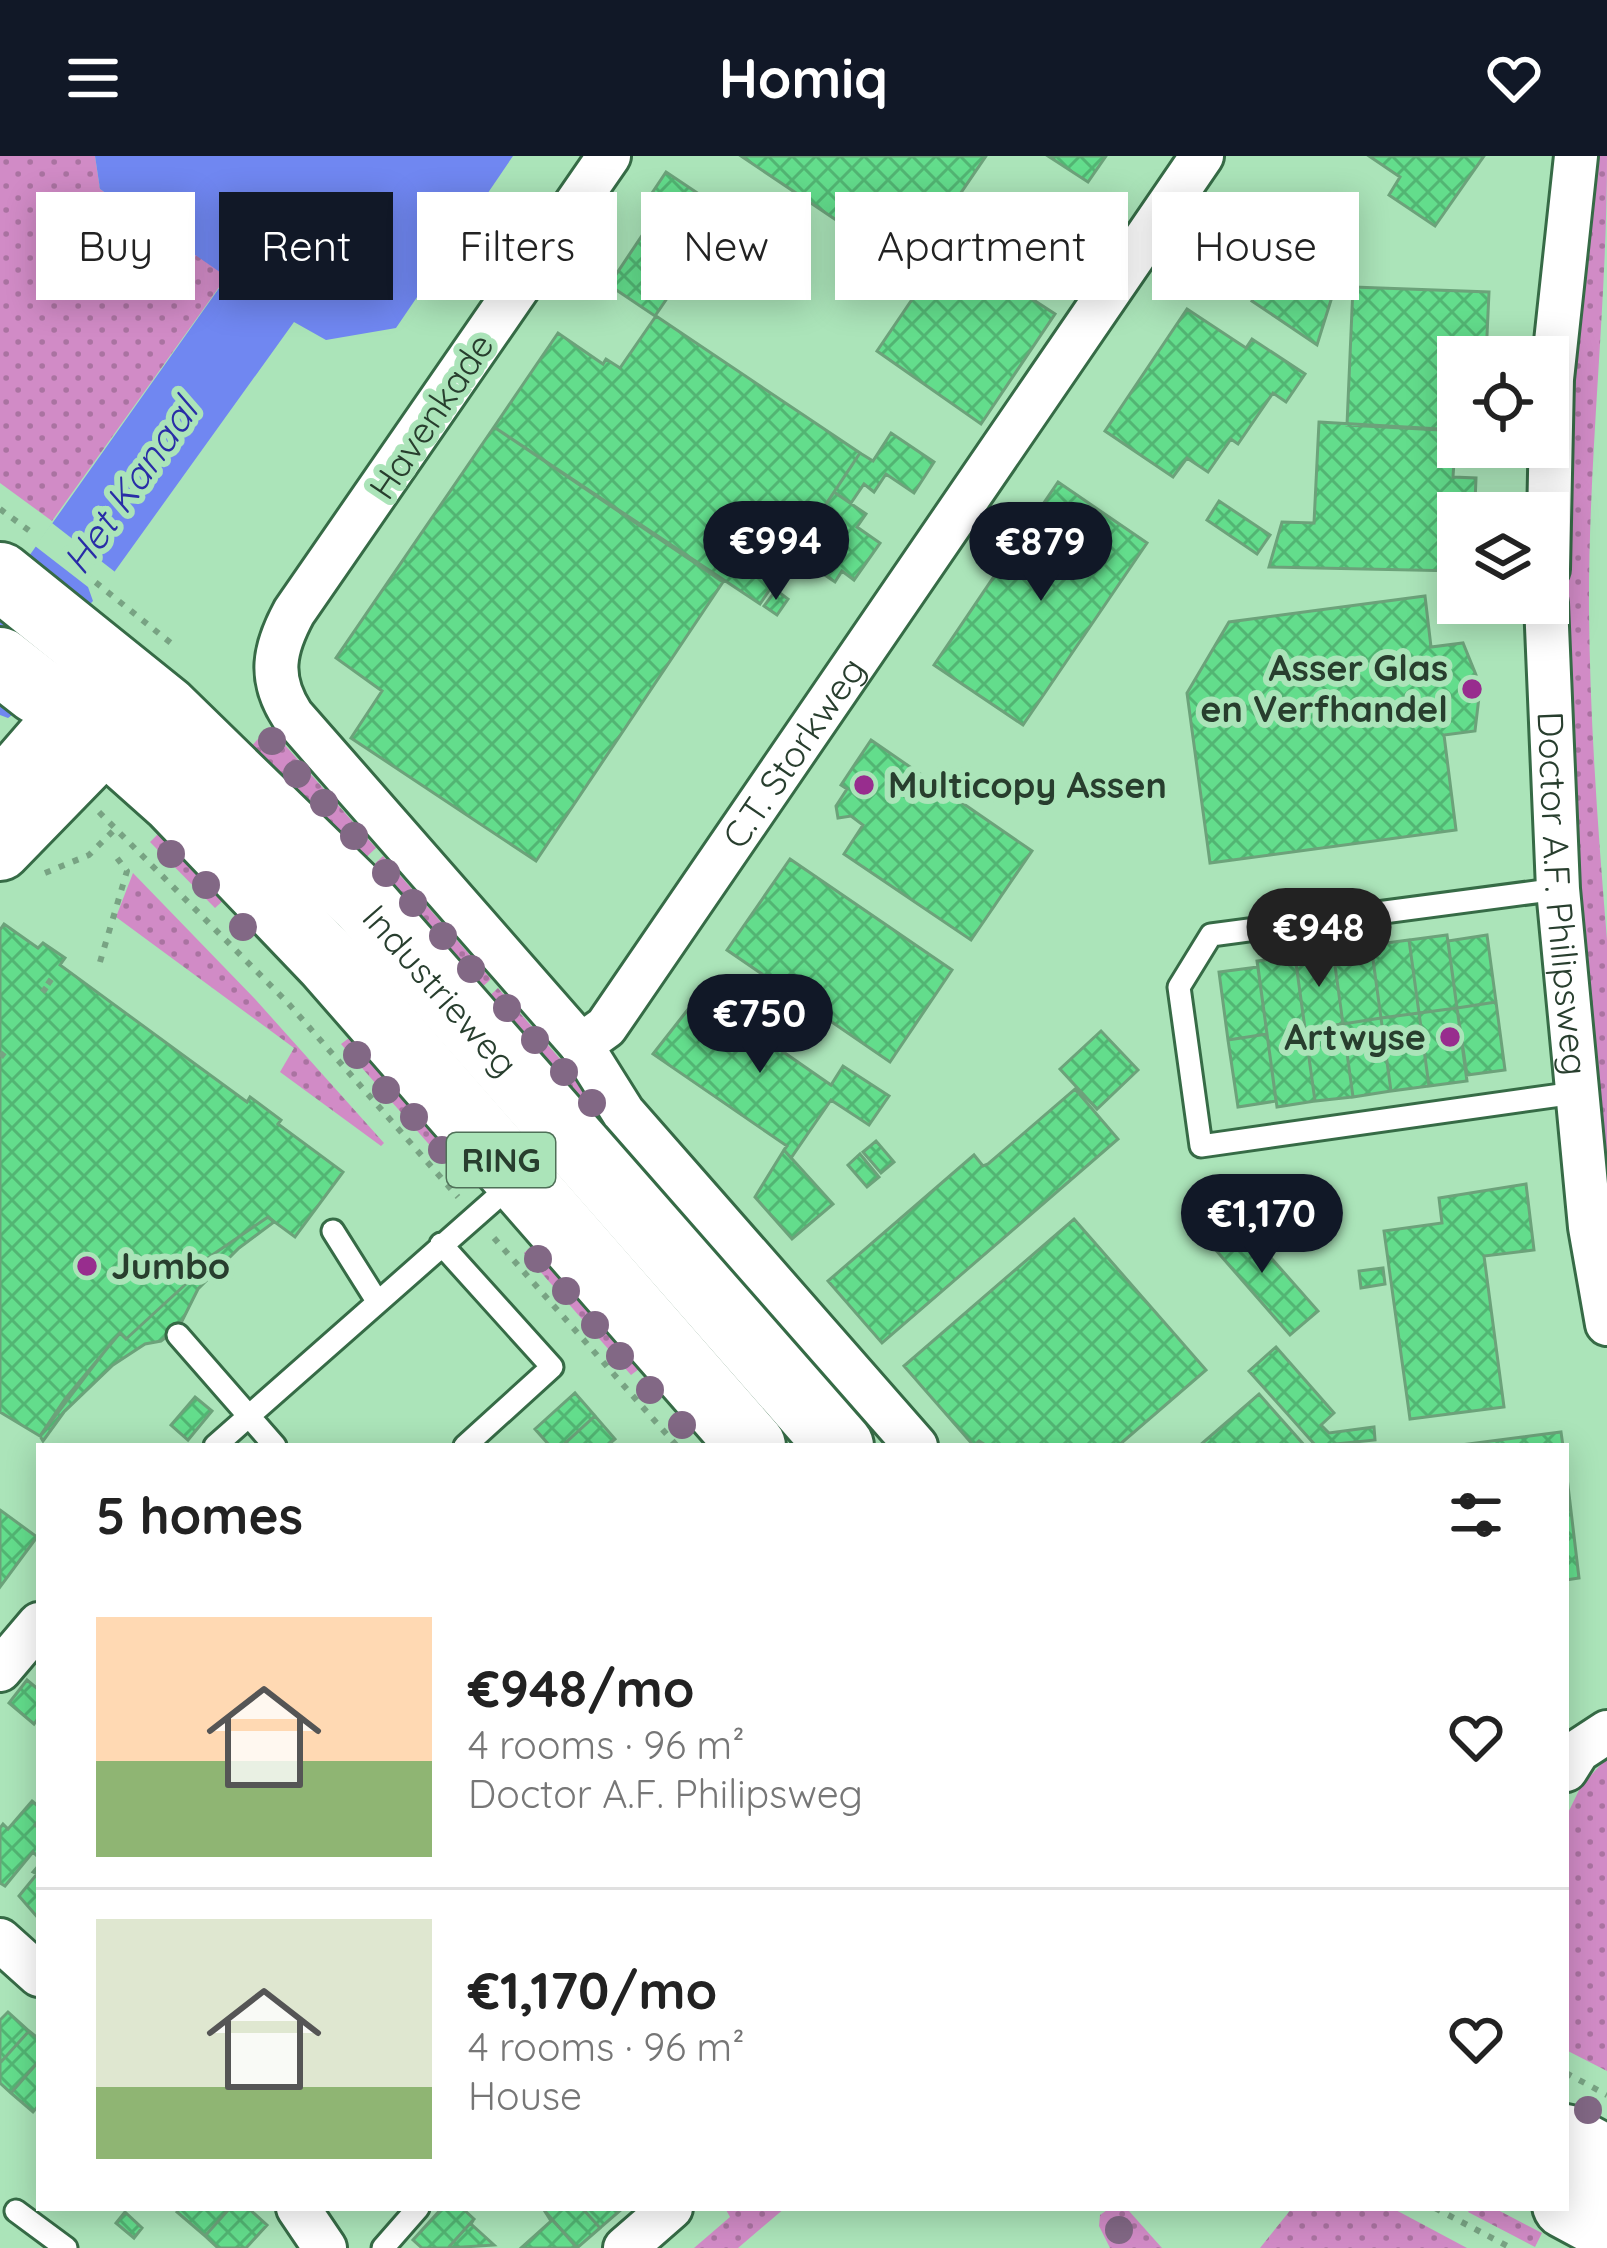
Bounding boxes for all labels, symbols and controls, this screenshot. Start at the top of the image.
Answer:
text: Homiq [719,44,888,112]
icon: menu [60,45,126,111]
icon: heart [1481,45,1547,111]
chip: Buy [36,192,195,300]
chip: Rent [219,192,393,300]
chip: Filters [417,192,617,300]
chip: New [641,192,811,300]
chip: Apartment [835,192,1128,300]
chip: House [1152,192,1359,300]
street label: Havenkade [359,324,502,507]
map controls [1437,336,1569,624]
button: locate [1437,336,1569,468]
water label: Het Kanaal [51,385,210,583]
button: layers [1437,492,1569,624]
pin: €994 [705,501,847,603]
pin: €879 [970,502,1112,604]
text: €994 [730,515,822,564]
text: €879 [996,516,1086,565]
place label: Asser Glas en Verfhandel [1200,645,1448,731]
street label: C.T. Storkweg [712,648,874,857]
marker: Asser Glas en Verfhandel [1459,676,1485,702]
street label: Doctor A.F. Philipsweg [1529,711,1599,1077]
place label: Multicopy Assen [888,762,1167,807]
marker: Multicopy Assen [851,772,877,798]
pin: €948 [1248,888,1390,990]
street label: Industrieweg [354,895,528,1085]
text: €948 [1274,902,1364,951]
pin: €750 [689,974,831,1076]
text: €750 [714,988,806,1037]
place label: Artwyse [1284,1014,1426,1059]
marker: Artwyse [1437,1024,1463,1050]
road number: RING [447,1133,555,1187]
pin: €1,170 [1164,1174,1360,1276]
text: €1,170 [1208,1188,1316,1237]
place label: Jumbo [111,1243,230,1288]
marker: Jumbo [74,1253,100,1279]
icon: filters [1443,1482,1509,1548]
text: 5 homes [96,1483,303,1547]
text: €948/mo [468,1656,695,1720]
icon: home [192,1665,336,1809]
icon: heart [1443,1704,1509,1770]
text: 4 rooms · 96 m² [468,1720,745,1769]
text: Doctor A.F. Philipsweg [468,1769,863,1818]
text: €1,170/mo [468,1958,717,2022]
icon: home [192,1967,336,2111]
icon: heart [1443,2006,1509,2072]
text: 4 rooms · 96 m² [468,2022,745,2071]
text: House [468,2071,582,2120]

